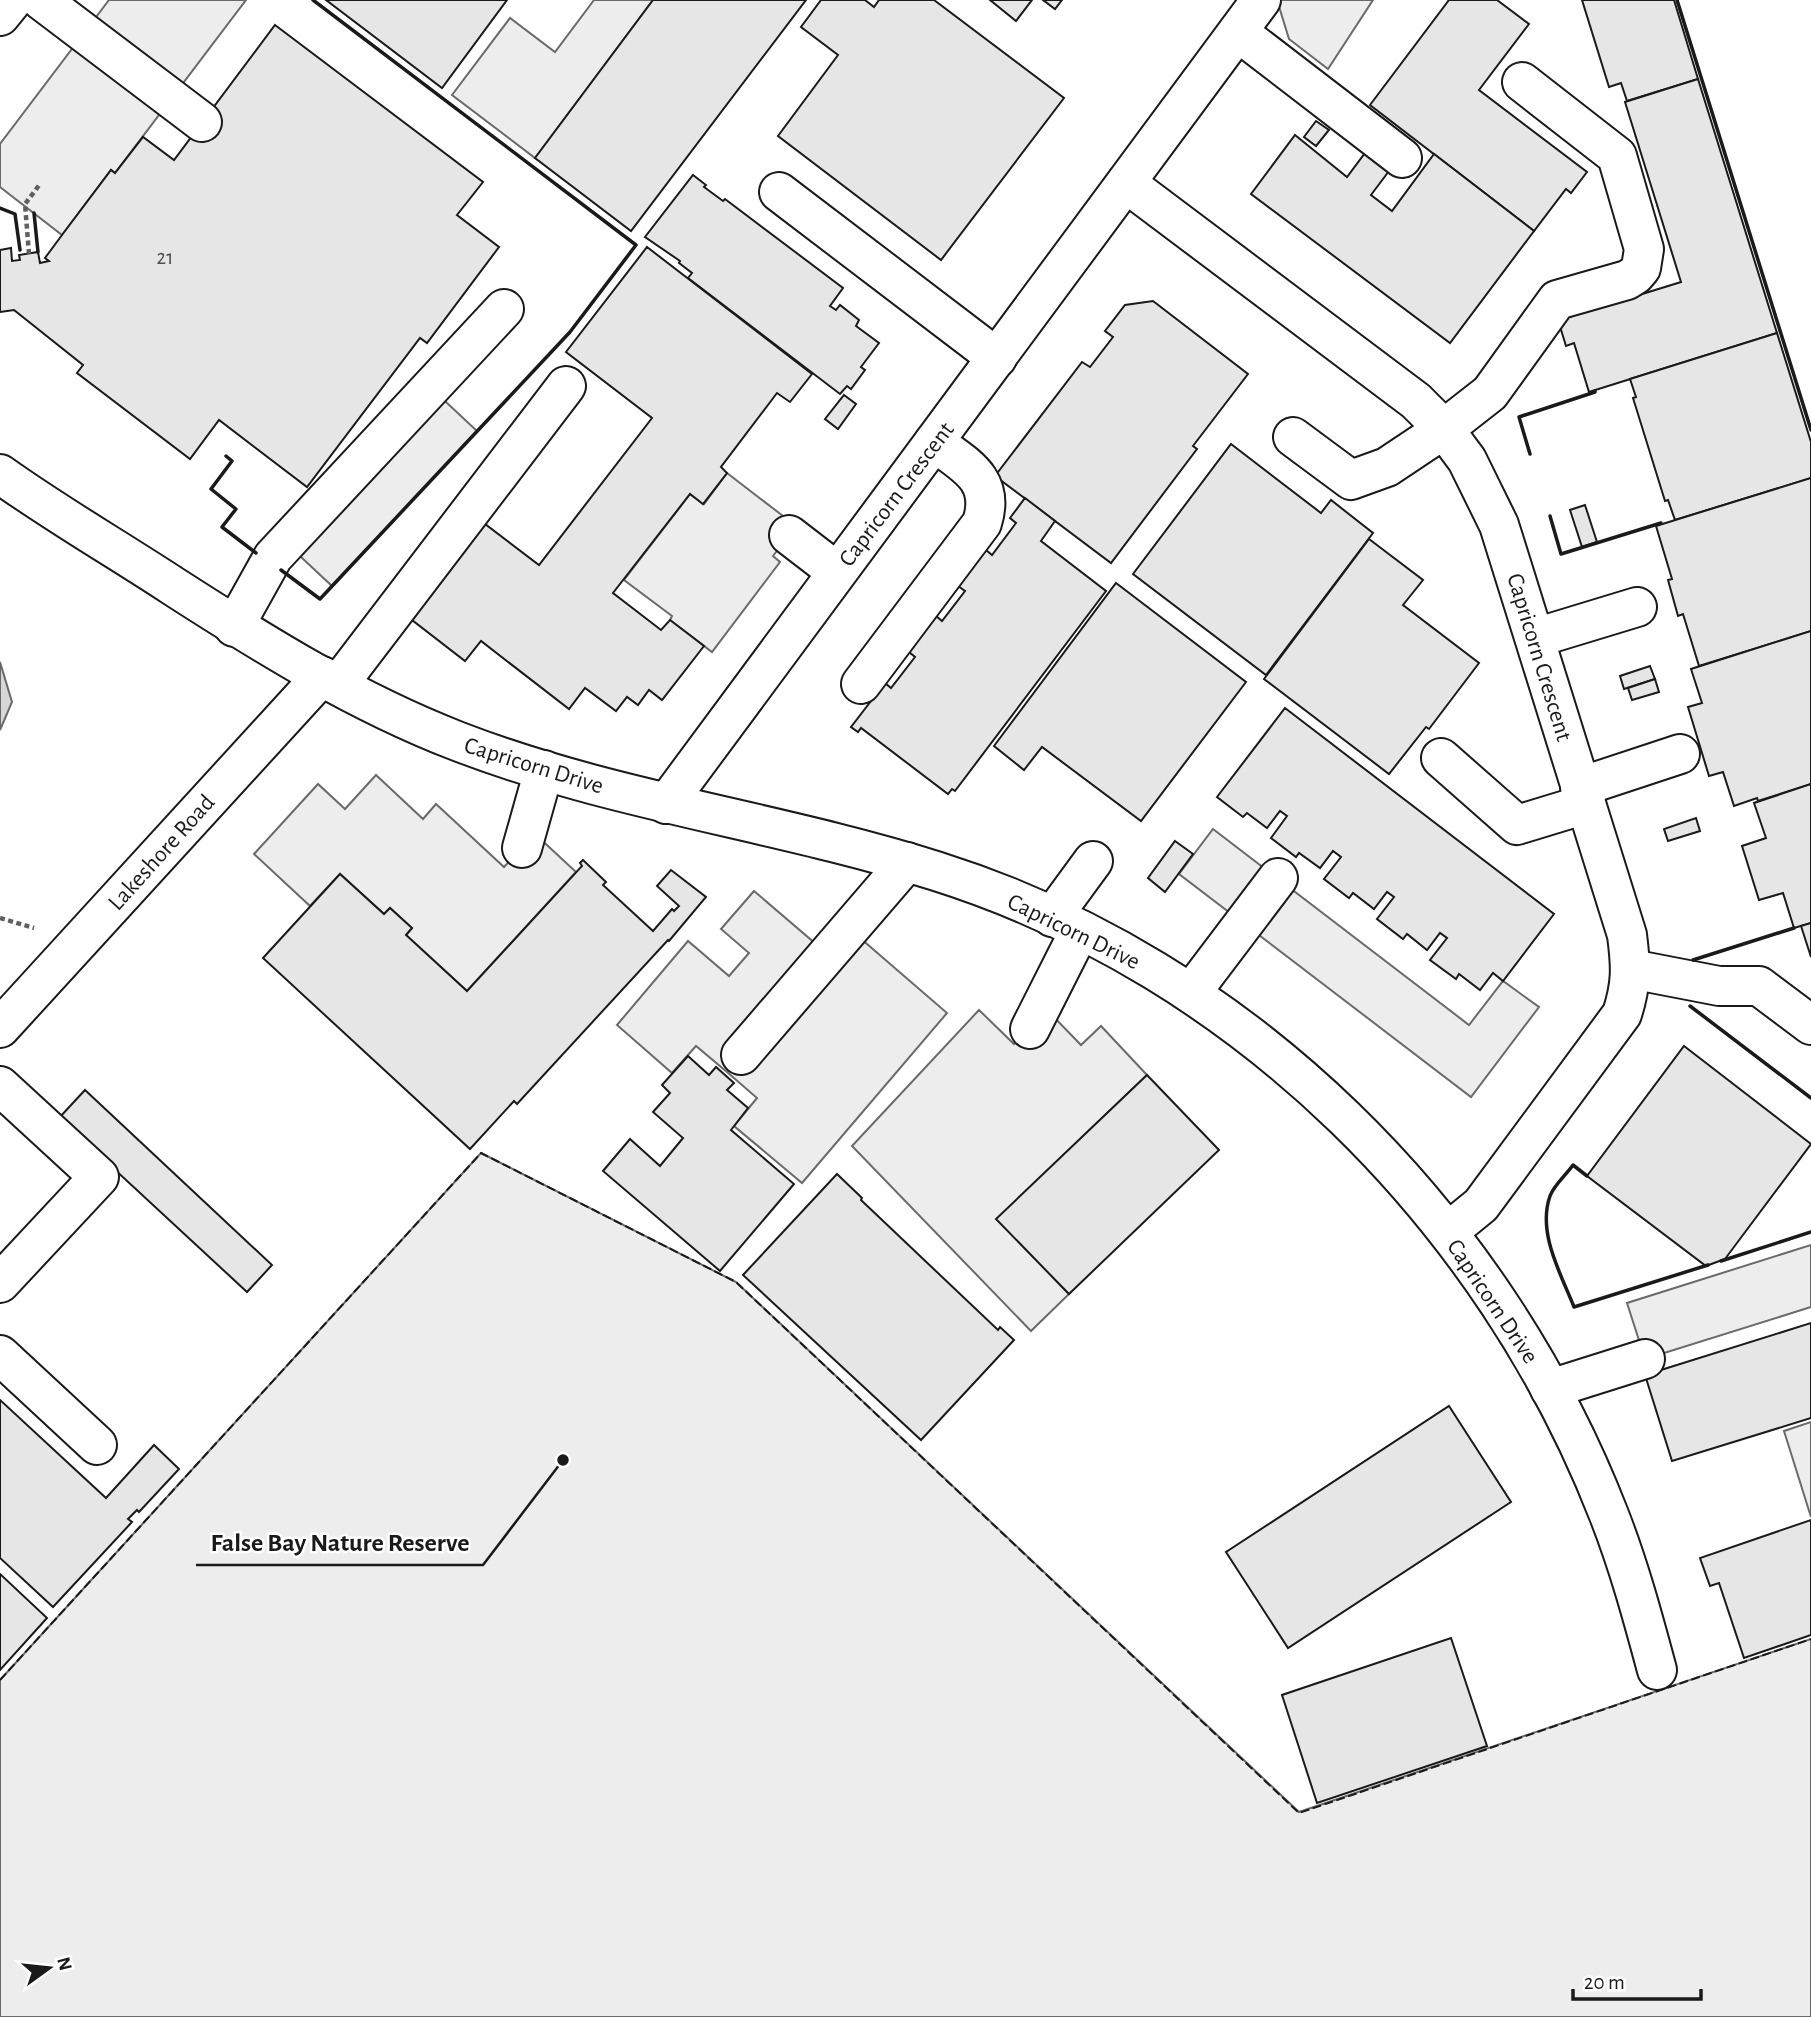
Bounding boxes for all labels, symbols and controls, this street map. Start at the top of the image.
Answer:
house number: 21 [157,247,173,268]
street label: Capricorn Crescent [835,418,959,571]
street label: Capricorn Crescent [1502,571,1576,744]
street label: Capricorn Drive [461,733,606,798]
street label: Lakeshore Road [104,790,220,915]
street label: Capricorn Drive [1004,890,1143,974]
street label: Capricorn Drive [1442,1235,1542,1368]
callout: False Bay Nature Reserve [196,1518,483,1565]
text: False Bay Nature Reserve [210,1530,470,1556]
north arrow [14,1933,84,2003]
text: N [53,1955,75,1973]
scale bar [1573,1958,1701,2002]
text: 20 m [1584,1972,1625,1993]

